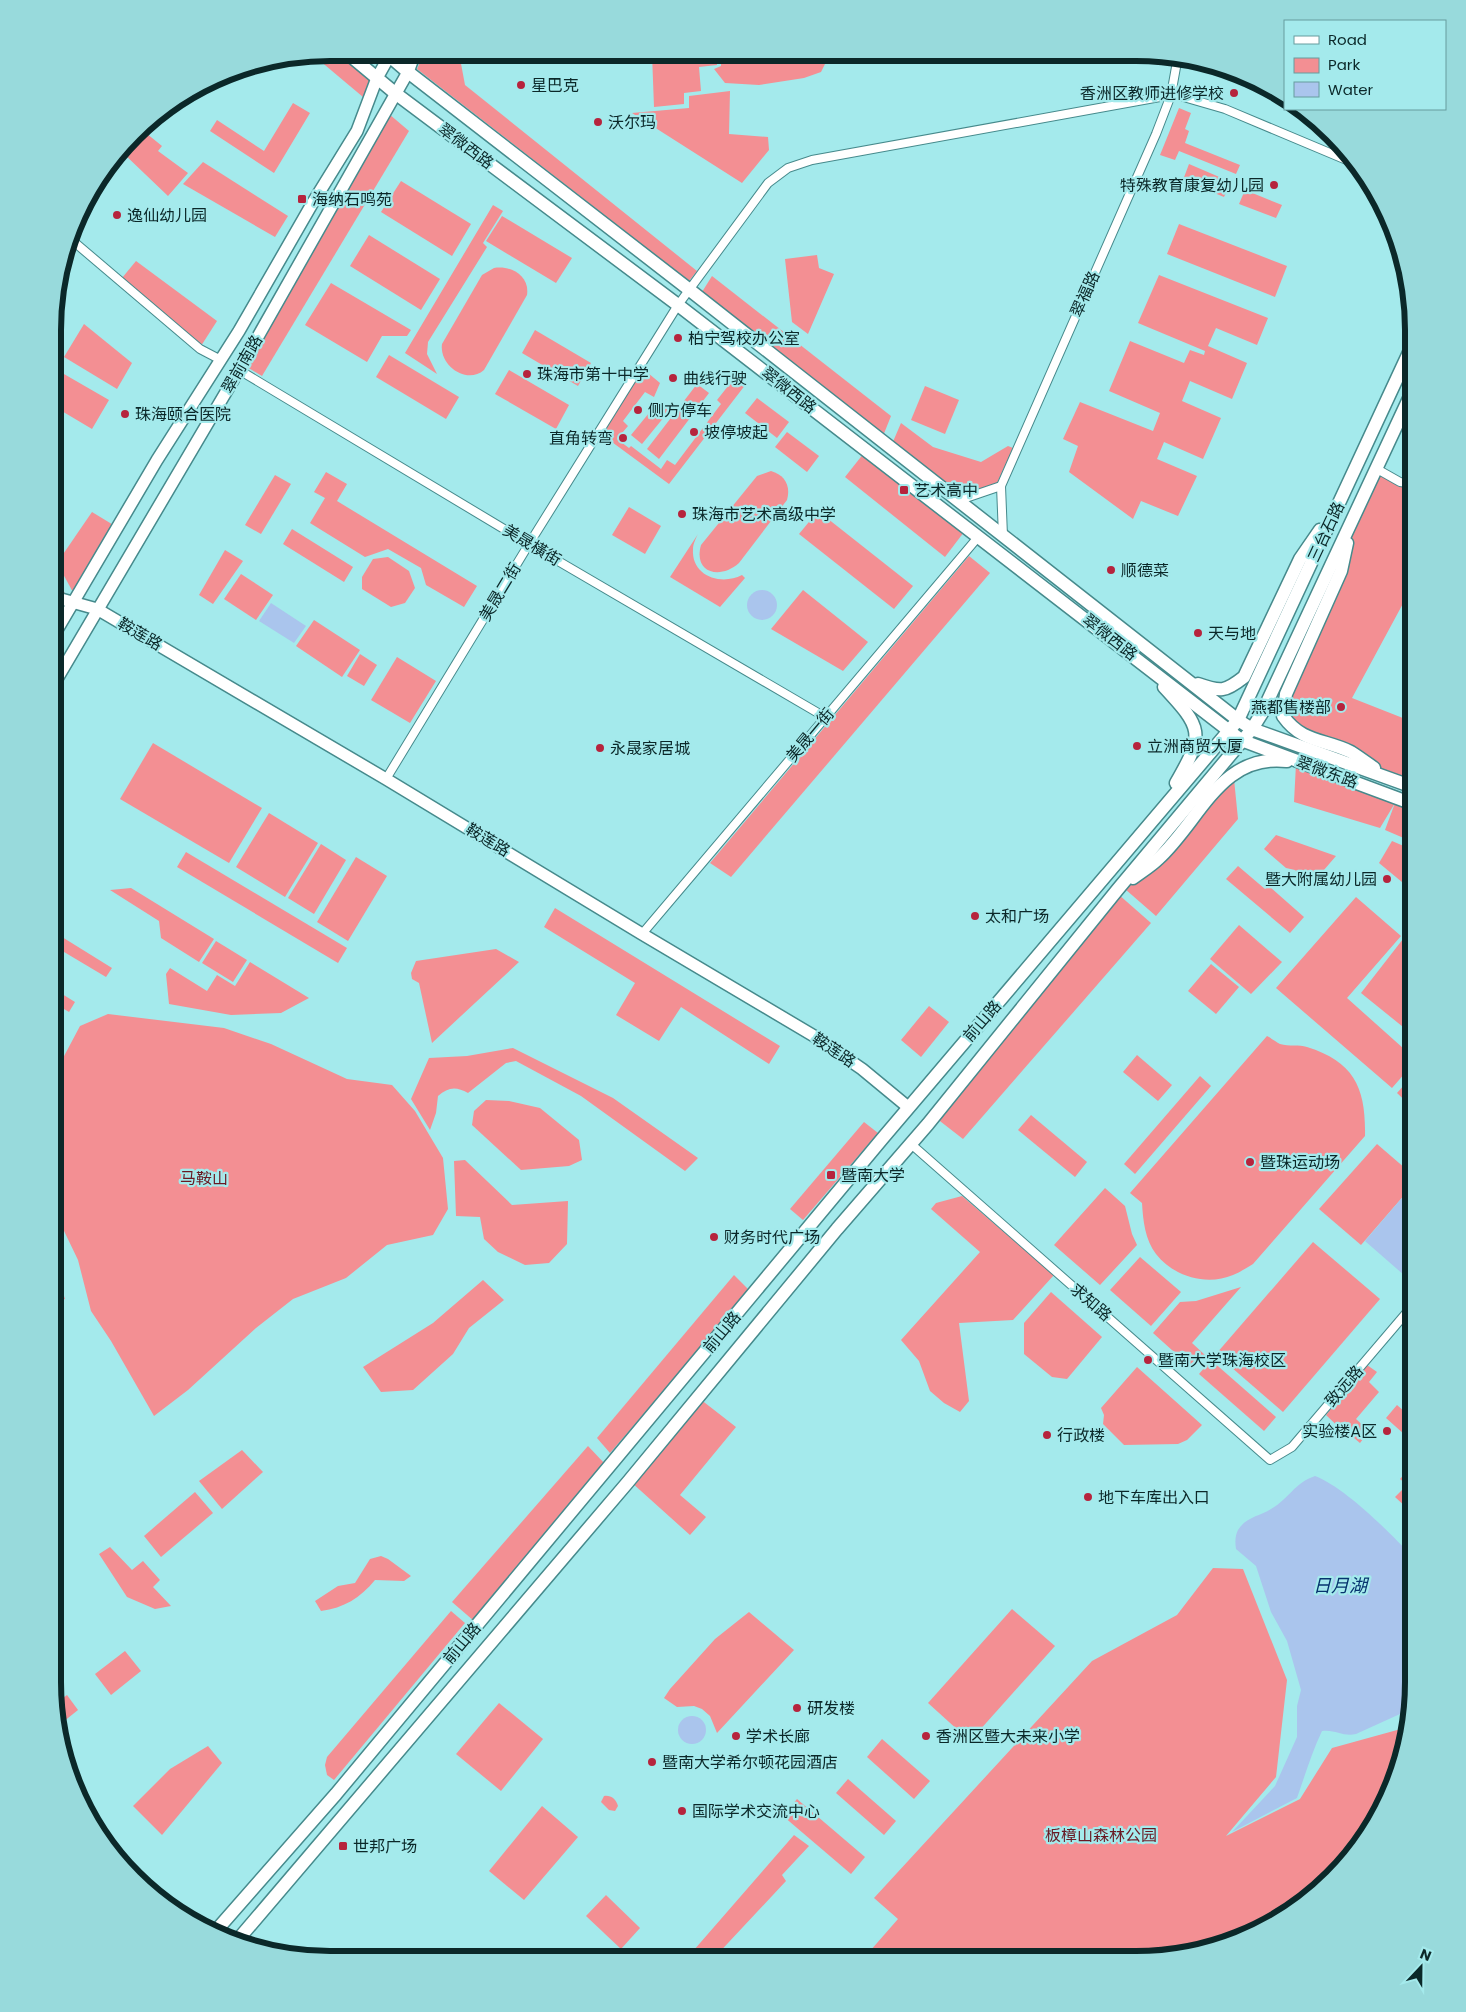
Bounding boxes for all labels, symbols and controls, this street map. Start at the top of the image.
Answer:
legend [1284,20,1446,110]
text: Road [1328,29,1367,50]
text: Park [1328,54,1360,75]
place label: 星巴克 [531,74,579,97]
marker: 星巴克 [515,79,527,91]
text: Water [1328,79,1374,100]
place label: 香洲区教师进修学校 [1080,82,1224,105]
marker: 香洲区教师进修学校 [1228,87,1240,99]
place label: 沃尔玛 [608,111,656,134]
marker: 沃尔玛 [592,116,604,128]
street label: 翠微西路 [434,118,498,174]
place label: 特殊教育康复幼儿园 [1120,174,1264,197]
marker: 特殊教育康复幼儿园 [1268,179,1280,191]
place label: 海纳石鸣苑 [312,188,392,211]
marker: 海纳石鸣苑 [296,193,308,205]
place label: 逸仙幼儿园 [127,204,207,227]
marker: 逸仙幼儿园 [111,209,123,221]
street label: 翠福路 [1065,267,1105,321]
place label: 柏宁驾校办公室 [688,327,800,350]
street label: 翠前南路 [216,331,268,397]
marker: 柏宁驾校办公室 [672,332,684,344]
street label: 翠微西路 [757,361,821,419]
place label: 珠海市第十中学 [537,363,649,386]
place label: 曲线行驶 [683,367,747,390]
marker: 珠海市第十中学 [521,368,533,380]
marker: 曲线行驶 [667,372,679,384]
place label: 侧方停车 [648,399,712,422]
place label: 珠海颐合医院 [135,403,231,426]
marker: 侧方停车 [632,404,644,416]
marker: 珠海颐合医院 [119,408,131,420]
place label: 坡停坡起 [704,421,768,444]
marker: 坡停坡起 [688,426,700,438]
place label: 直角转弯 [549,427,613,450]
marker: 直角转弯 [617,432,629,444]
place label: 艺术高中 [914,479,978,502]
marker: 艺术高中 [898,484,910,496]
street label: 三台石路 [1302,498,1350,566]
place label: 珠海市艺术高级中学 [692,503,836,526]
marker: 珠海市艺术高级中学 [676,508,688,520]
street label: 美晟橫街 [499,519,565,571]
street label: 美晟二街 [474,559,526,625]
place label: 顺德菜 [1121,559,1169,582]
marker: 顺德菜 [1105,564,1117,576]
street label: 翠微西路 [1078,608,1142,666]
street label: 鞍莲路 [113,612,167,656]
place label: 天与地 [1208,622,1256,645]
marker: 天与地 [1192,627,1204,639]
place label: 燕都售楼部 [1251,696,1331,719]
marker: 燕都售楼部 [1335,701,1347,713]
street label: 美晟一街 [781,703,839,767]
place label: 立洲商贸大厦 [1147,735,1243,758]
place label: 永晟家居城 [610,737,690,760]
marker: 立洲商贸大厦 [1131,740,1143,752]
marker: 永晟家居城 [594,742,606,754]
street label: 翠微东路 [1293,750,1361,794]
street label: 鞍莲路 [461,818,515,862]
place label: 暨大附属幼儿园 [1265,868,1377,891]
marker: 暨大附属幼儿园 [1381,873,1393,885]
place label: 太和广场 [985,905,1049,928]
marker: 太和广场 [969,910,981,922]
street label: 前山路 [958,995,1006,1047]
street label: 鞍莲路 [808,1027,860,1073]
place label: 暨珠运动场 [1260,1151,1340,1174]
marker: 暨珠运动场 [1244,1156,1256,1168]
place label: 暨南大学 [841,1164,905,1187]
park label: 马鞍山 [180,1167,228,1190]
marker: 暨南大学 [825,1169,837,1181]
place label: 财务时代广场 [724,1226,820,1249]
marker: 财务时代广场 [708,1231,720,1243]
street label: 求知路 [1065,1278,1117,1326]
street label: 前山路 [698,1306,746,1358]
place label: 暨南大学珠海校区 [1158,1349,1286,1372]
marker: 暨南大学珠海校区 [1142,1354,1154,1366]
street label: 致远路 [1320,1360,1368,1412]
place label: 实验楼A区 [1302,1420,1377,1443]
place label: 行政楼 [1057,1424,1105,1447]
marker: 实验楼A区 [1381,1425,1393,1437]
marker: 行政楼 [1041,1429,1053,1441]
place label: 地下车库出入口 [1098,1486,1210,1509]
marker: 地下车库出入口 [1082,1491,1094,1503]
water label: 日月湖 [1313,1573,1370,1598]
street label: 前山路 [438,1617,486,1669]
place label: 研发楼 [807,1697,855,1720]
marker: 研发楼 [791,1702,803,1714]
place label: 学术长廊 [746,1725,810,1748]
place label: 香洲区暨大未来小学 [936,1725,1080,1748]
marker: 学术长廊 [730,1730,742,1742]
marker: 香洲区暨大未来小学 [920,1730,932,1742]
place label: 暨南大学希尔顿花园酒店 [662,1751,838,1774]
marker: 暨南大学希尔顿花园酒店 [646,1756,658,1768]
place label: 国际学术交流中心 [692,1800,820,1823]
marker: 国际学术交流中心 [676,1805,688,1817]
park label: 板樟山森林公园 [1045,1824,1157,1847]
place label: 世邦广场 [353,1835,417,1858]
marker: 世邦广场 [337,1840,349,1852]
north arrow [1396,1942,1446,1992]
text: N [1417,1944,1434,1966]

